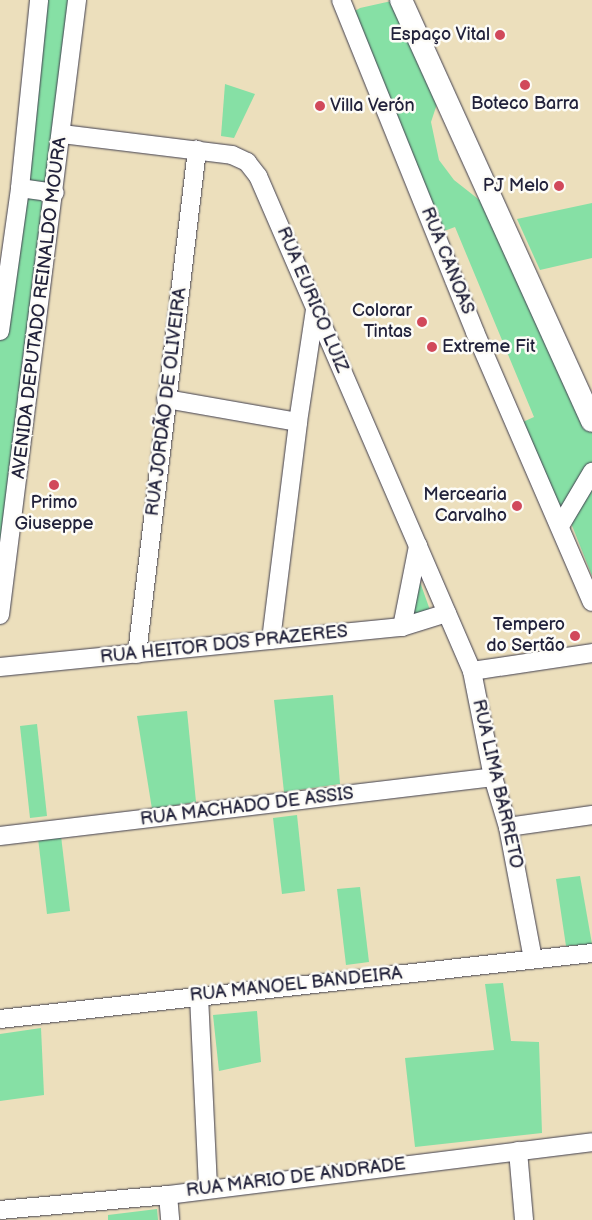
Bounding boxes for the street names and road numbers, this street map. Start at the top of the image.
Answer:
street label: AVENIDA DEPUTADO REINALDO MOURA [8,136,72,480]
street label: RUA CANOAS [416,204,478,318]
street label: RUA EURICO LUIZ [272,224,352,376]
street label: RUA JORDÃO DE OLIVEIRA [142,286,192,518]
street label: RUA HEITOR DOS PRAZERES [99,621,349,669]
street label: RUA LIMA BARRETO [467,697,527,871]
street label: RUA MACHADO DE ASSIS [139,783,355,831]
street label: RUA MANOEL BANDEIRA [189,963,403,1007]
street label: RUA MARIO DE ANDRADE [185,1154,407,1202]

